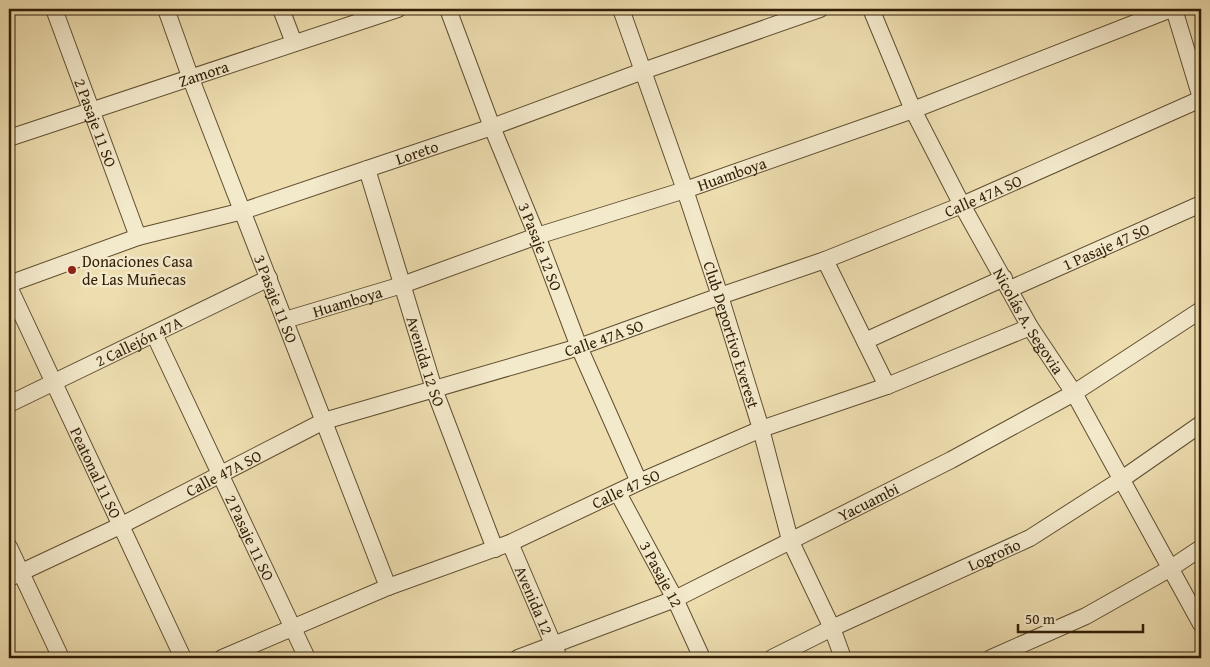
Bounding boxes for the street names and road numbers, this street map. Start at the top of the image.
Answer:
street label: Zamora [175,54,232,93]
street label: 2 Pasaje 11 SO [68,75,123,171]
street label: Loreto [392,134,441,171]
street label: Huamboya [694,150,770,197]
street label: Calle 47A SO [941,168,1026,223]
street label: 3 Pasaje 12 SO [512,199,569,294]
street label: 1 Pasaje 47 SO [1059,216,1154,276]
street label: 3 Pasaje 11 SO [248,251,304,347]
street label: Club Deportivo Everest [697,258,766,412]
street label: Nicolás A. Segovia [987,263,1070,379]
street label: Huamboya [310,279,385,323]
street label: 2 Callejón 47A [91,310,186,373]
street label: Avenida 12 SO [400,313,452,410]
street label: Calle 47A SO [561,313,647,363]
street label: Peatonal 11 SO [64,423,128,523]
street label: Calle 47A SO [181,443,266,502]
street label: Calle 47 SO [587,462,664,515]
street label: Yacuambi [834,476,903,527]
street label: 2 Pasaje 11 SO [219,490,281,585]
street label: Logroño [964,532,1024,577]
street label: 3 Pasaje 12 [634,537,689,611]
street label: Avenida 12 [509,562,560,638]

